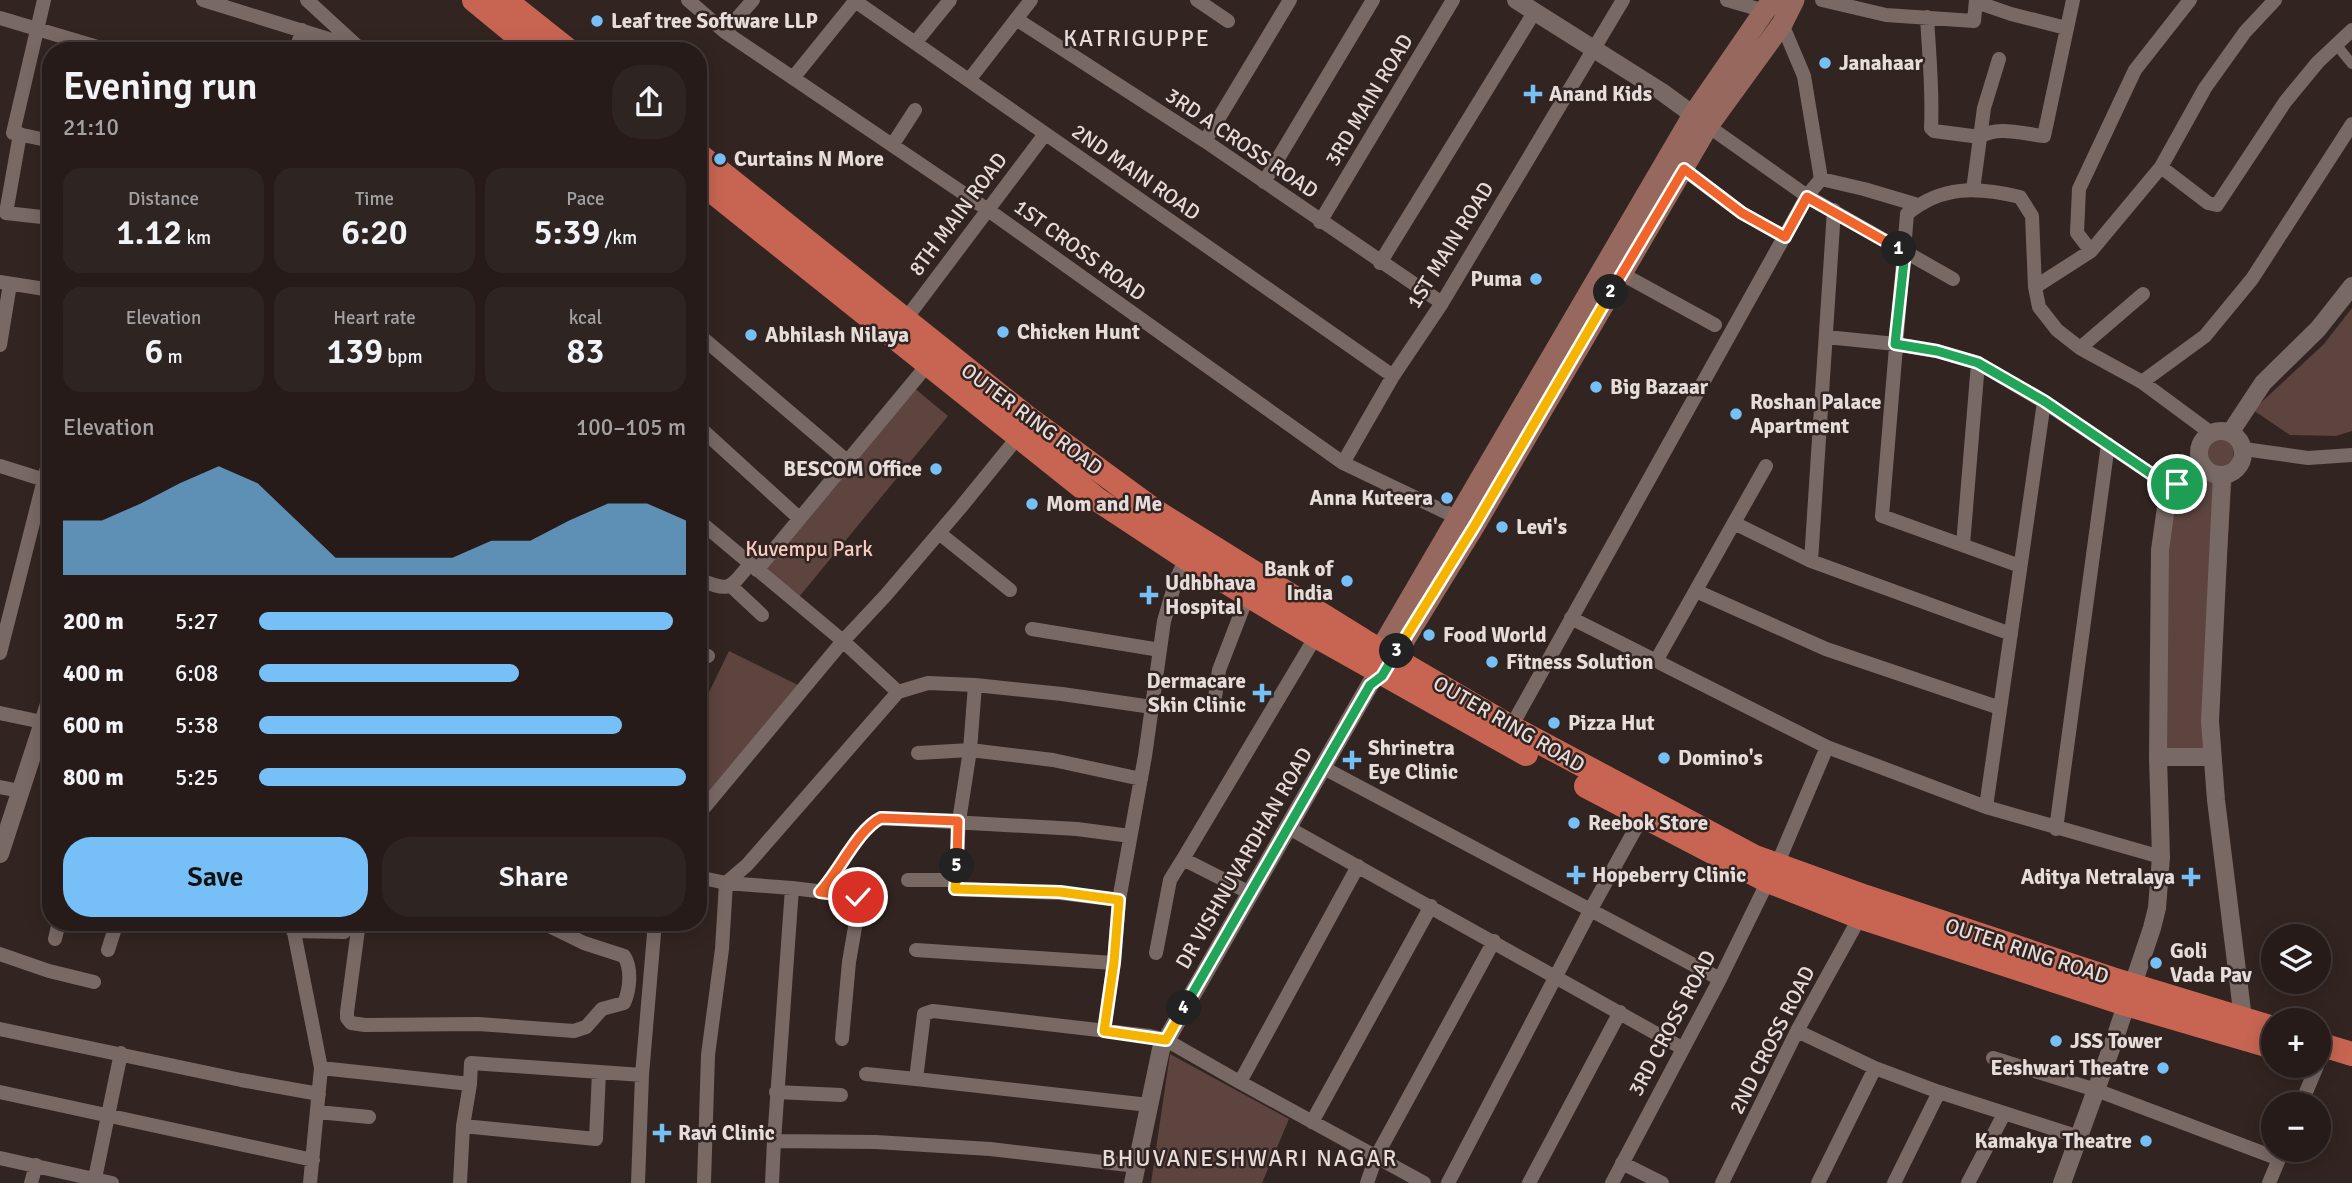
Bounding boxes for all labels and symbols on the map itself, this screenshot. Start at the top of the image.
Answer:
place label: Leaf tree Software LLP [611,8,818,34]
marker: Leaf tree Software LLP [589,13,605,29]
district label: KATRIGUPPE [1063,24,1211,53]
street label: 3RD MAIN ROAD [1319,29,1419,171]
place label: Janahaar [1839,50,1923,76]
marker: Janahaar [1817,55,1833,71]
place label: Anand Kids [1549,81,1652,107]
street label: 3RD A CROSS ROAD [1161,82,1323,204]
marker: Anand Kids [1523,84,1543,104]
street label: 2ND MAIN ROAD [1067,118,1205,226]
place label: Curtains N More [734,146,884,172]
street label: 8TH MAIN ROAD [903,147,1013,281]
marker: Curtains N More [712,151,728,167]
street label: 1ST MAIN ROAD [1401,177,1499,313]
street label: 1ST CROSS ROAD [1009,194,1151,306]
pin: 1 [1882,232,1916,266]
place label: Puma [1471,266,1522,292]
marker: Puma [1528,271,1544,287]
pin: 2 [1594,274,1628,310]
place label: Chicken Hunt [1017,319,1140,345]
place label: Abhilash Nilaya [765,322,909,348]
marker: Chicken Hunt [995,324,1011,340]
marker: Abhilash Nilaya [743,327,759,343]
street label: OUTER RING ROAD [956,357,1108,481]
place label: Big Bazaar [1610,374,1709,400]
marker: Big Bazaar [1588,379,1604,395]
place label: Roshan Palace Apartment [1750,389,1881,439]
marker: Roshan Palace Apartment [1728,406,1744,422]
pin [2147,454,2207,514]
place label: BESCOM Office [783,456,922,482]
marker: BESCOM Office [928,461,944,477]
place label: Anna Kuteera [1310,485,1433,511]
marker: Anna Kuteera [1439,490,1455,506]
place label: Mom and Me [1046,491,1162,517]
marker: Mom and Me [1024,496,1040,512]
place label: Levi's [1516,514,1567,540]
marker: Levi's [1494,519,1510,535]
park label: Kuvempu Park [745,536,873,562]
place label: Bank of India [1264,556,1334,606]
place label: Udhbhava Hospital [1165,570,1256,620]
marker: Bank of India [1339,573,1355,589]
marker: Udhbhava Hospital [1139,585,1159,605]
place label: Food World [1443,622,1547,648]
marker: Food World [1421,627,1437,643]
pin: 3 [1380,634,1414,668]
place label: Fitness Solution [1506,649,1653,675]
marker: Fitness Solution [1484,654,1500,670]
place label: Dermacare Skin Clinic [1146,668,1246,718]
street label: OUTER RING ROAD [1429,670,1589,778]
marker: Dermacare Skin Clinic [1252,683,1272,703]
place label: Pizza Hut [1568,710,1655,736]
marker: Pizza Hut [1546,715,1562,731]
place label: Shrinetra Eye Clinic [1368,735,1458,785]
street label: DR VISHNUVARDHAN ROAD [1170,743,1318,973]
place label: Domino's [1678,745,1763,771]
marker: Shrinetra Eye Clinic [1342,750,1362,770]
marker: Domino's [1656,750,1672,766]
place label: Reebok Store [1588,810,1708,836]
marker: Reebok Store [1566,815,1582,831]
pin: 5 [940,848,974,884]
place label: Hopeberry Clinic [1592,862,1746,888]
place label: Aditya Netralaya [2021,864,2175,890]
marker: Hopeberry Clinic [1566,865,1586,885]
pin [828,867,888,927]
marker: Aditya Netralaya [2181,867,2201,887]
street label: OUTER RING ROAD [1942,912,2112,990]
place label: Goli Vada Pav [2170,938,2253,988]
street label: 3RD CROSS ROAD [1623,946,1721,1100]
marker: Goli Vada Pav [2148,955,2164,971]
street label: 2ND CROSS ROAD [1723,962,1821,1118]
pin: 4 [1166,990,1202,1026]
place label: JSS Tower [2070,1028,2163,1054]
marker: JSS Tower [2048,1033,2064,1049]
place label: Eeshwari Theatre [1991,1055,2149,1081]
marker: Eeshwari Theatre [2155,1060,2171,1076]
place label: Ravi Clinic [678,1120,775,1146]
marker: Ravi Clinic [652,1123,672,1143]
place label: Kamakya Theatre [1974,1128,2132,1154]
marker: Kamakya Theatre [2138,1133,2154,1149]
district label: BHUVANESHWARI NAGAR [1102,1144,1398,1173]

